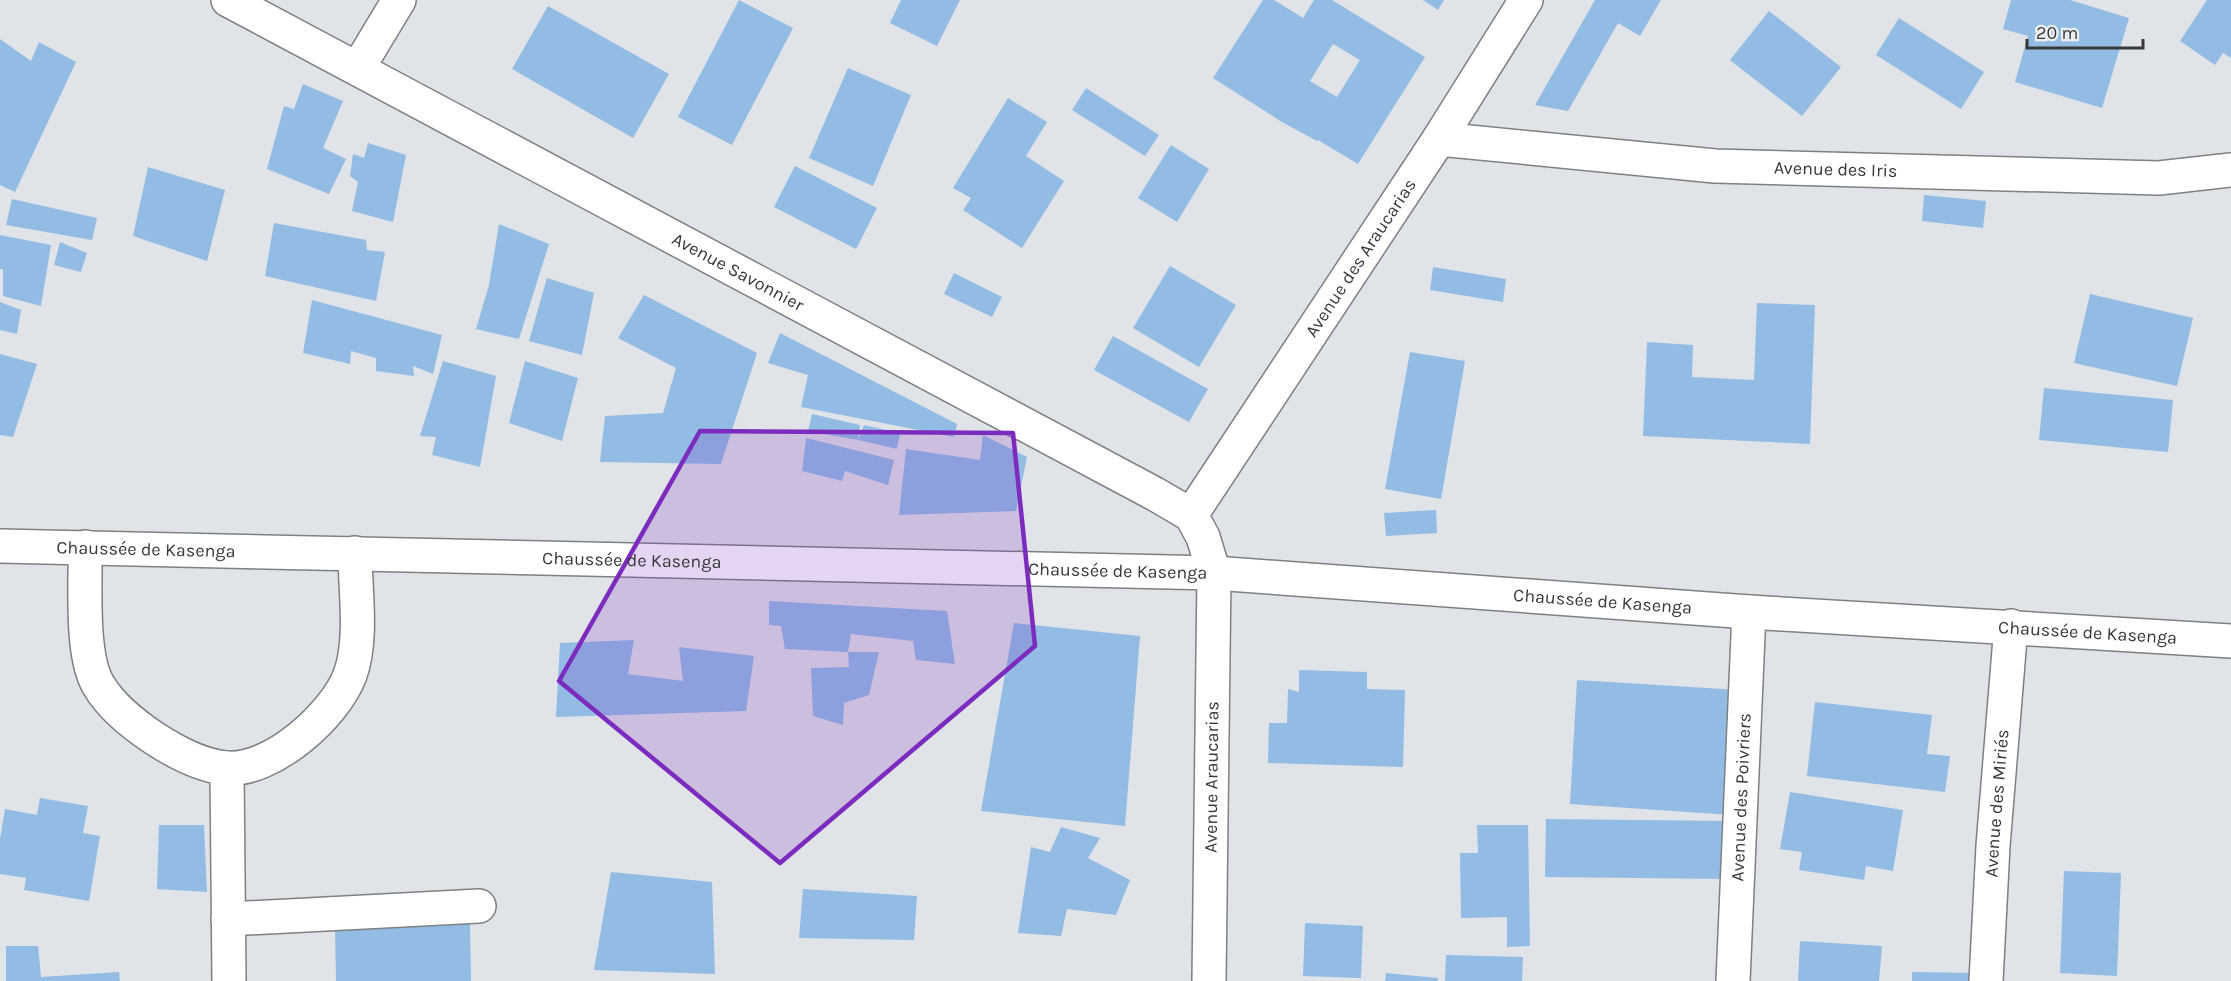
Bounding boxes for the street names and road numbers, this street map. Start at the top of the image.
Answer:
street label: Avenue des Iris [1774,157,1898,182]
street label: Avenue des Araucarias [1300,174,1421,341]
street label: Avenue Savonnier [668,228,808,316]
street label: Chaussée de Kasenga [56,536,236,562]
street label: Chaussée de Kasenga [542,547,722,573]
street label: Chaussée de Kasenga [1028,558,1208,584]
street label: Chaussée de Kasenga [1512,584,1693,619]
street label: Chaussée de Kasenga [1998,616,2178,649]
street label: Avenue Araucarias [1200,701,1223,853]
street label: Avenue des Poivriers [1726,712,1756,882]
street label: Avenue des Miriés [1980,728,2014,878]

